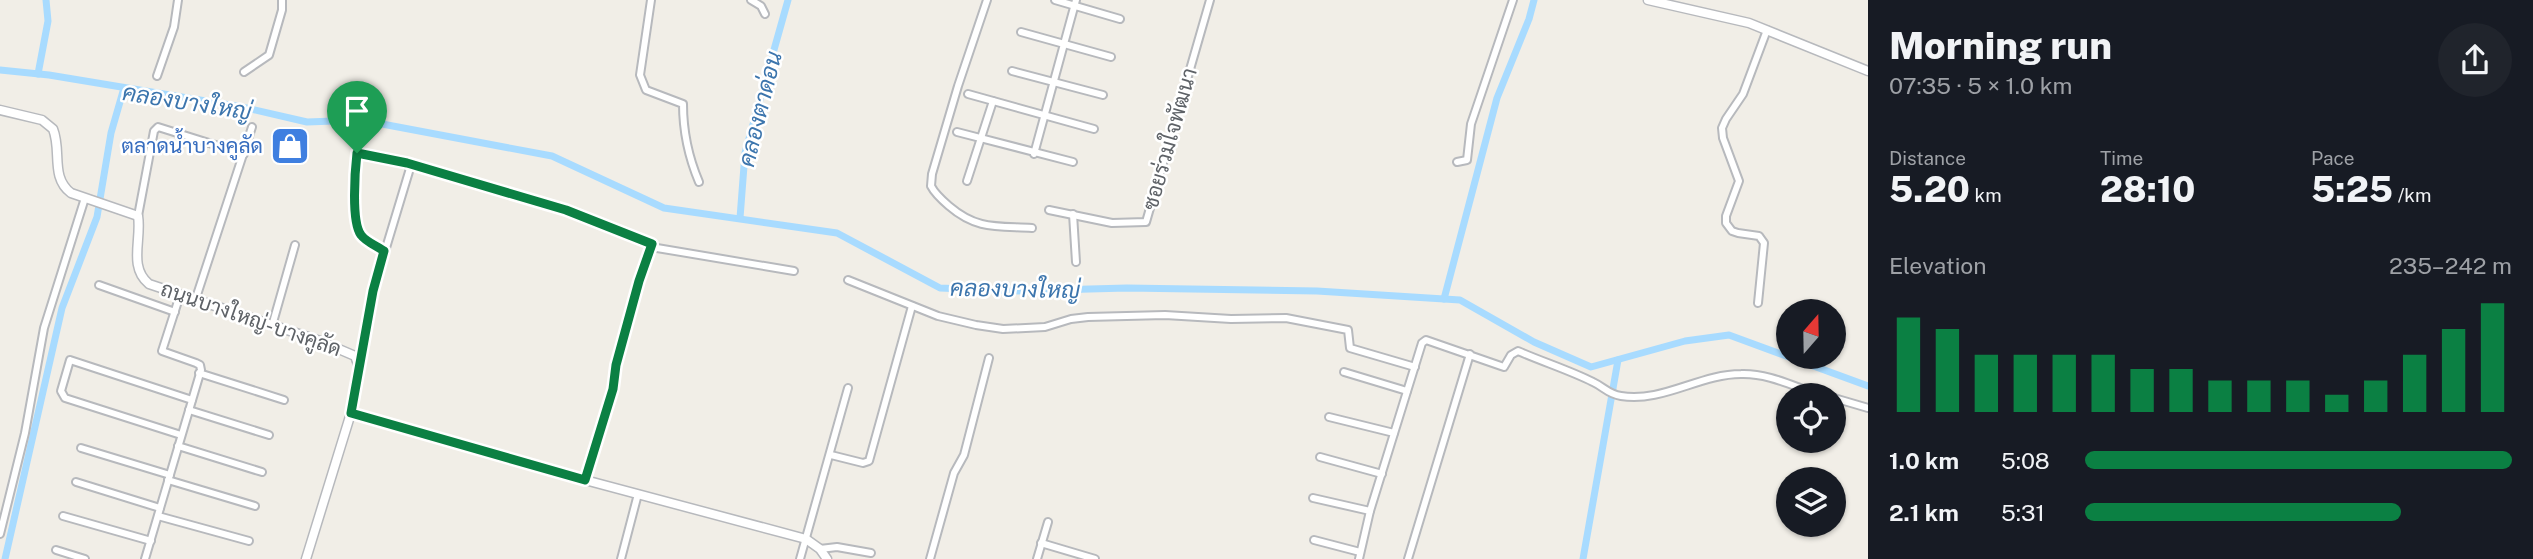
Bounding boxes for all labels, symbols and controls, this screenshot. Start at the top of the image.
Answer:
text: Morning run [1889,23,2112,68]
button: share [2438,23,2512,97]
water label: คลองตาด่อน [732,48,787,169]
street label: ซอยร่วมใจพัฒนา [1137,65,1202,213]
text: 07:35 · 5 × 1.0 km [1889,72,2073,99]
water label: คลองบางใหญ่ [120,76,255,126]
pin [327,81,387,153]
icon: arrive [338,92,376,130]
shop icon: ตลาดน้ำบางคูลัด [269,125,311,167]
place label: ตลาดน้ำบางคูลัด [121,128,263,161]
text: Distance [1889,147,1966,169]
text: Time [2100,147,2143,169]
text: Pace [2311,147,2354,169]
text: 5.20 [1889,169,1970,210]
text: 28:10 [2100,169,2195,210]
text: 5:25 [2311,169,2393,210]
text: km [1970,184,2002,206]
text: /km [2393,184,2431,206]
text: Elevation [1889,252,1987,279]
text: 235–242 m [2389,252,2512,279]
water label: คลองบางใหญ่ [950,272,1081,304]
street label: ถนนบางใหญ่-บางคูลัด [157,276,345,364]
north arrow [1776,299,1846,369]
map controls [1776,299,1846,537]
button: locate [1776,383,1846,453]
text: 1.0 km [1889,447,1959,474]
text: 5:08 [2001,447,2050,474]
button: layers [1776,467,1846,537]
text: 2.1 km [1889,499,1959,526]
text: 5:31 [2001,499,2045,526]

